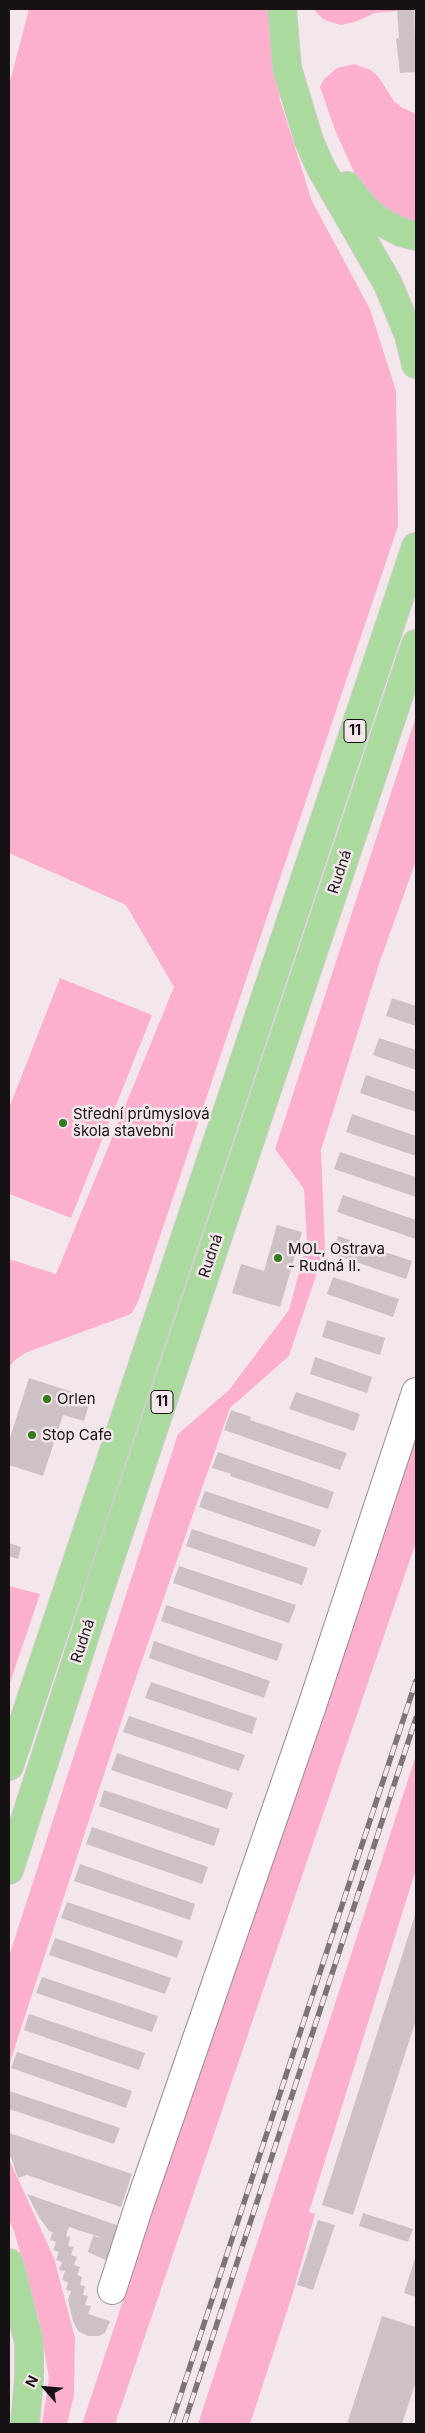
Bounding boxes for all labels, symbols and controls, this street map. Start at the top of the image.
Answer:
road number: 11 [344,719,366,742]
street label: Rudná [324,848,356,896]
place label: Střední průmyslová škola stavební [73,1105,210,1140]
marker: Střední průmyslová škola stavební [57,1117,69,1129]
street label: Rudná [195,1232,227,1280]
place label: MOL, Ostrava - Rudná II. [288,1240,385,1275]
marker: MOL, Ostrava - Rudná II. [272,1252,284,1264]
place label: Orlen [57,1390,96,1408]
road number: 11 [151,1390,173,1414]
marker: Orlen [41,1393,53,1405]
place label: Stop Cafe [42,1426,112,1444]
marker: Stop Cafe [26,1429,38,1441]
street label: Rudná [67,1617,99,1665]
north arrow [20,2363,70,2413]
text: N [21,2372,41,2390]

